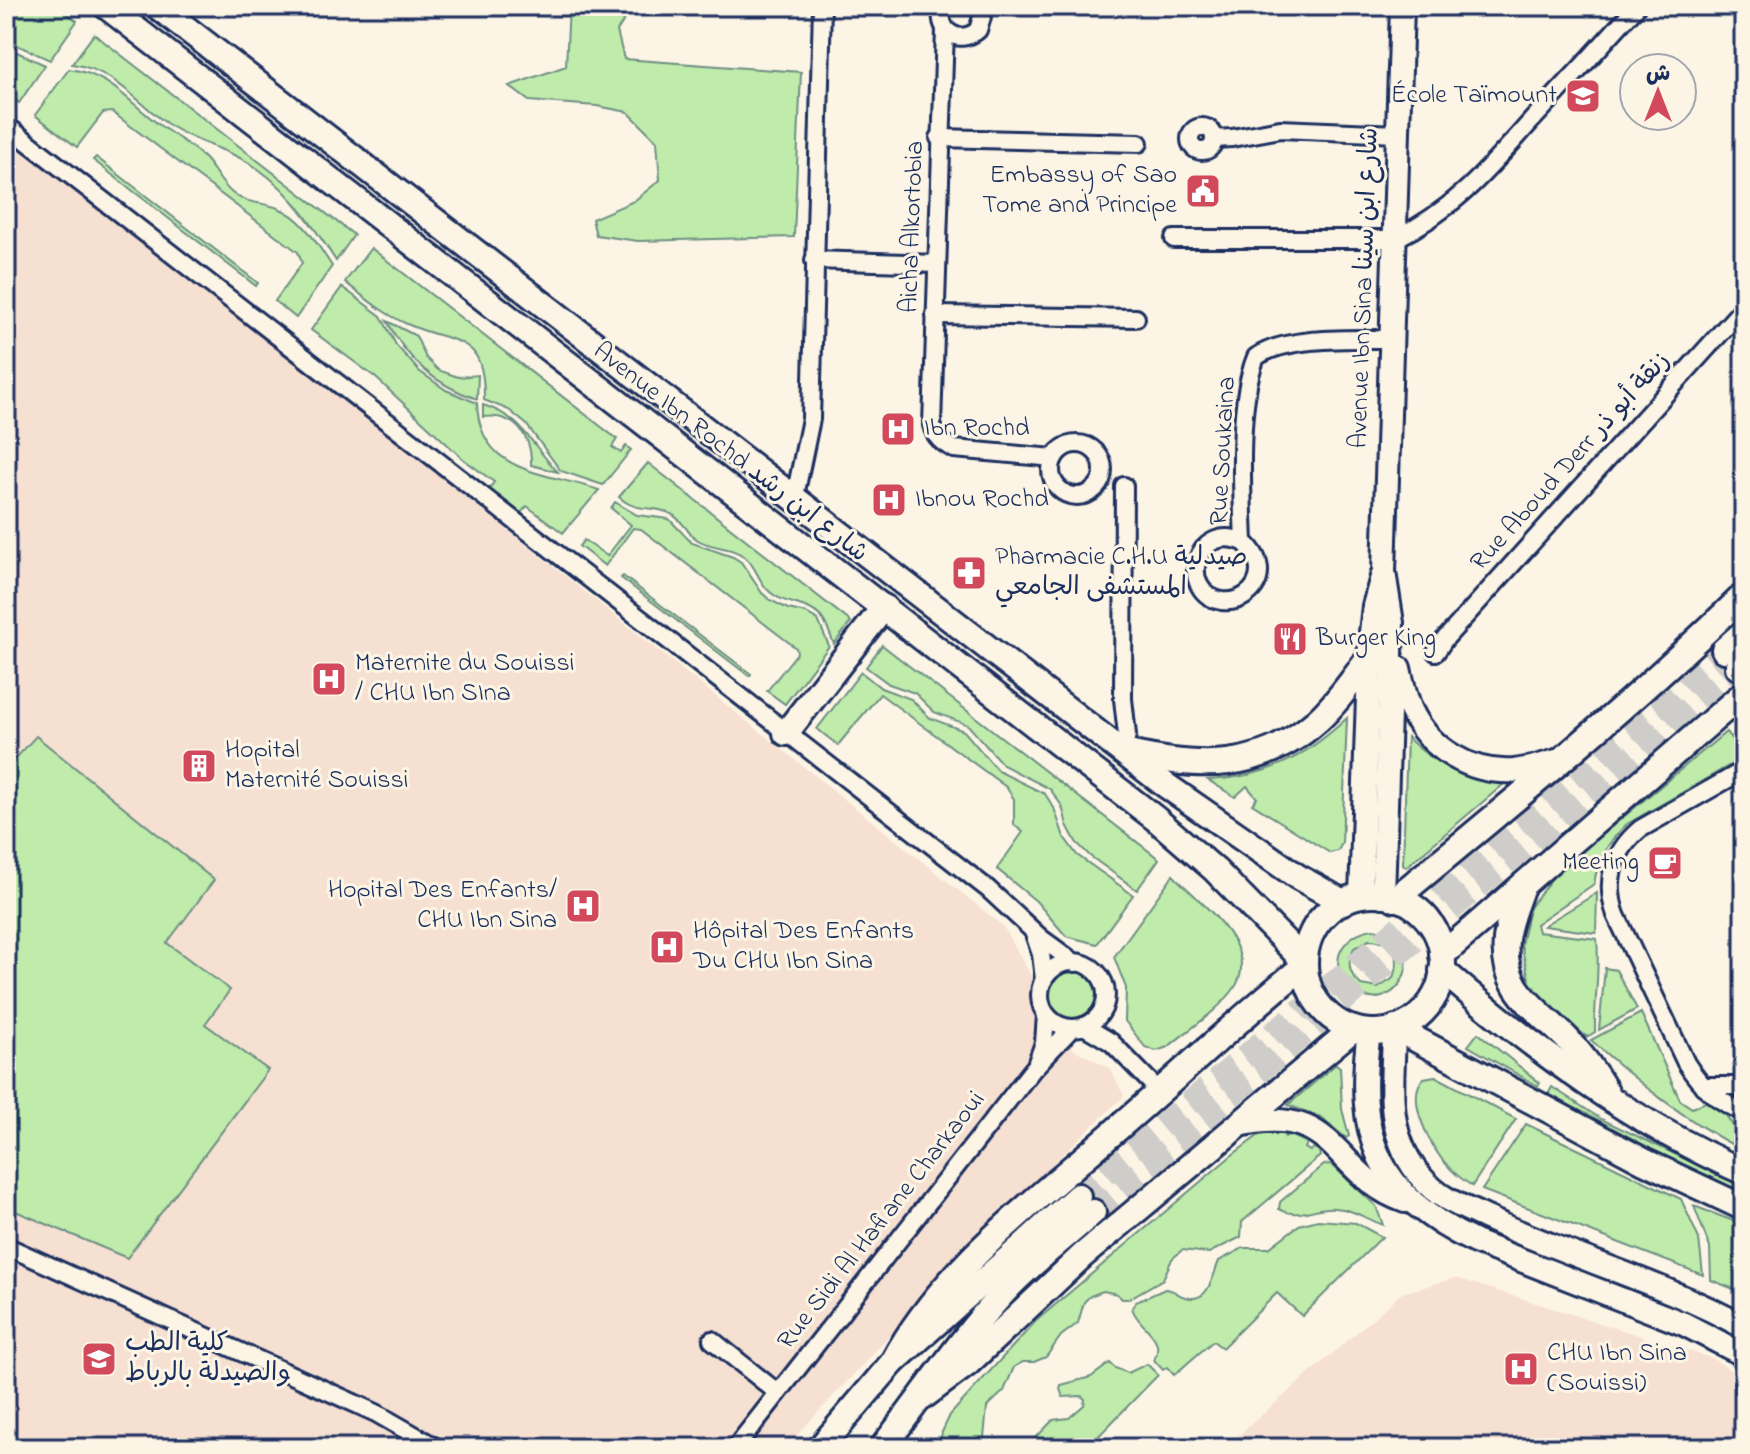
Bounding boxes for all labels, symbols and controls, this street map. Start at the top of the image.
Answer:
north arrow [1618,52,1698,132]
text: ش [1646,59,1670,91]
place label: École Taïmount [1391,77,1557,115]
school or university icon: École Taïmount [1564,77,1602,115]
street label: Avenue Ibn Sina شارع ابن سينا [1340,127,1390,449]
street label: Aicha Alkortobia [891,140,935,314]
place label: Embassy of Sao Tome and Principe [982,157,1177,225]
public building icon: Embassy of Sao Tome and Principe [1184,172,1222,210]
street label: Avenue Ibn Rochd شارع ابن رشد [584,333,876,573]
street label: Rue Aboud Derr زنقة أبو ذر [1462,344,1680,580]
street label: Rue Soukaina [1201,375,1247,527]
hospital icon: Ibn Rochd [879,410,917,448]
place label: Ibn Rochd [924,410,1030,448]
hospital icon: Ibnou Rochd [870,481,908,519]
place label: Ibnou Rochd [915,481,1049,519]
place label: Pharmacie C.H.U صيدلية المستشفى الجامعي [995,539,1248,608]
pharmacy icon: Pharmacie C.H.U صيدلية المستشفى الجامعي [950,554,988,592]
restaurant icon: Burger King [1271,620,1309,658]
place label: Burger King [1315,620,1436,658]
place label: Maternite du Souissi / CHU Ibn SIna [355,645,574,713]
hospital icon: Maternite du Souissi / CHU Ibn SIna [310,660,348,698]
place label: Hopital Maternité Souissi [225,732,408,800]
building icon: Hopital Maternité Souissi [180,747,218,785]
place label: Meeting [1562,844,1639,882]
cafe icon: Meeting [1646,844,1684,882]
place label: Hopital Des Enfants/ CHU Ibn Sina [328,872,557,940]
hospital icon: Hopital Des Enfants/ CHU Ibn Sina [564,887,602,925]
place label: Hôpital Des Enfants Du CHU Ibn Sina [692,913,914,981]
hospital icon: Hôpital Des Enfants Du CHU Ibn Sina [648,928,686,966]
street label: Rue Sidi Al Hafiane Charkaoui [769,1083,995,1359]
place label: كلية الطب والصيدلة بالرباط [125,1325,291,1393]
place label: CHU Ibn Sina (Souissi) [1547,1335,1687,1403]
school or university icon: كلية الطب والصيدلة بالرباط [80,1340,118,1378]
hospital icon: CHU Ibn Sina (Souissi) [1502,1350,1540,1388]

